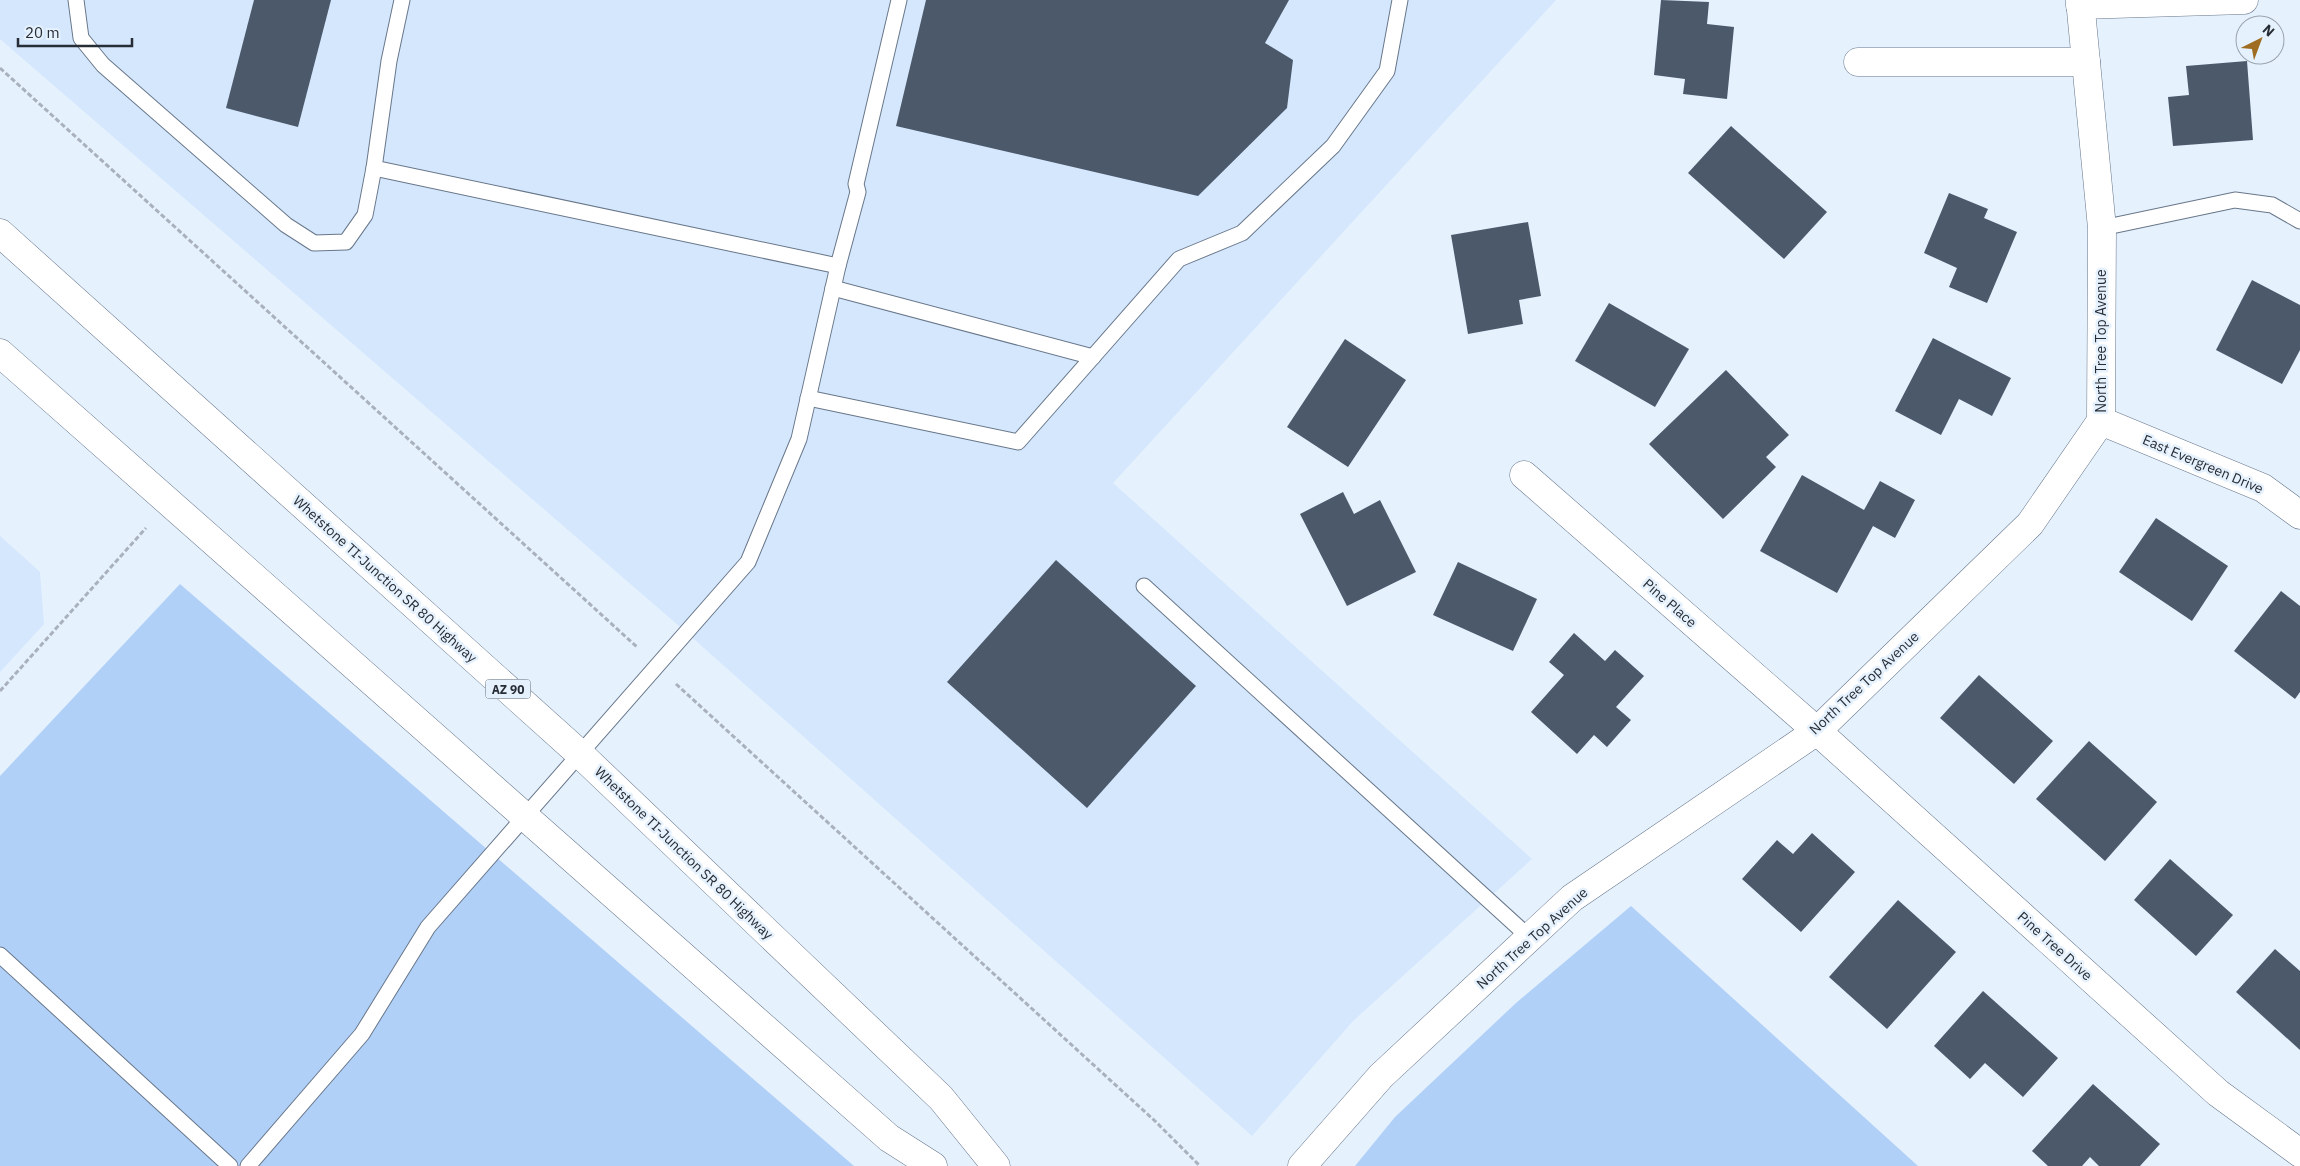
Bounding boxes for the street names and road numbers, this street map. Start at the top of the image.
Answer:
street label: North Tree Top Avenue [2092,269,2110,413]
street label: East Evergreen Drive [2140,430,2266,498]
street label: Whetstone TI-Junction SR 80 Highway [289,492,481,666]
street label: Pine Place [1639,575,1701,631]
street label: North Tree Top Avenue [1805,627,1923,738]
road number: AZ 90 [486,680,530,699]
street label: Whetstone TI-Junction SR 80 Highway [591,763,777,943]
street label: North Tree Top Avenue [1473,883,1592,993]
street label: Pine Tree Drive [2014,908,2096,985]

